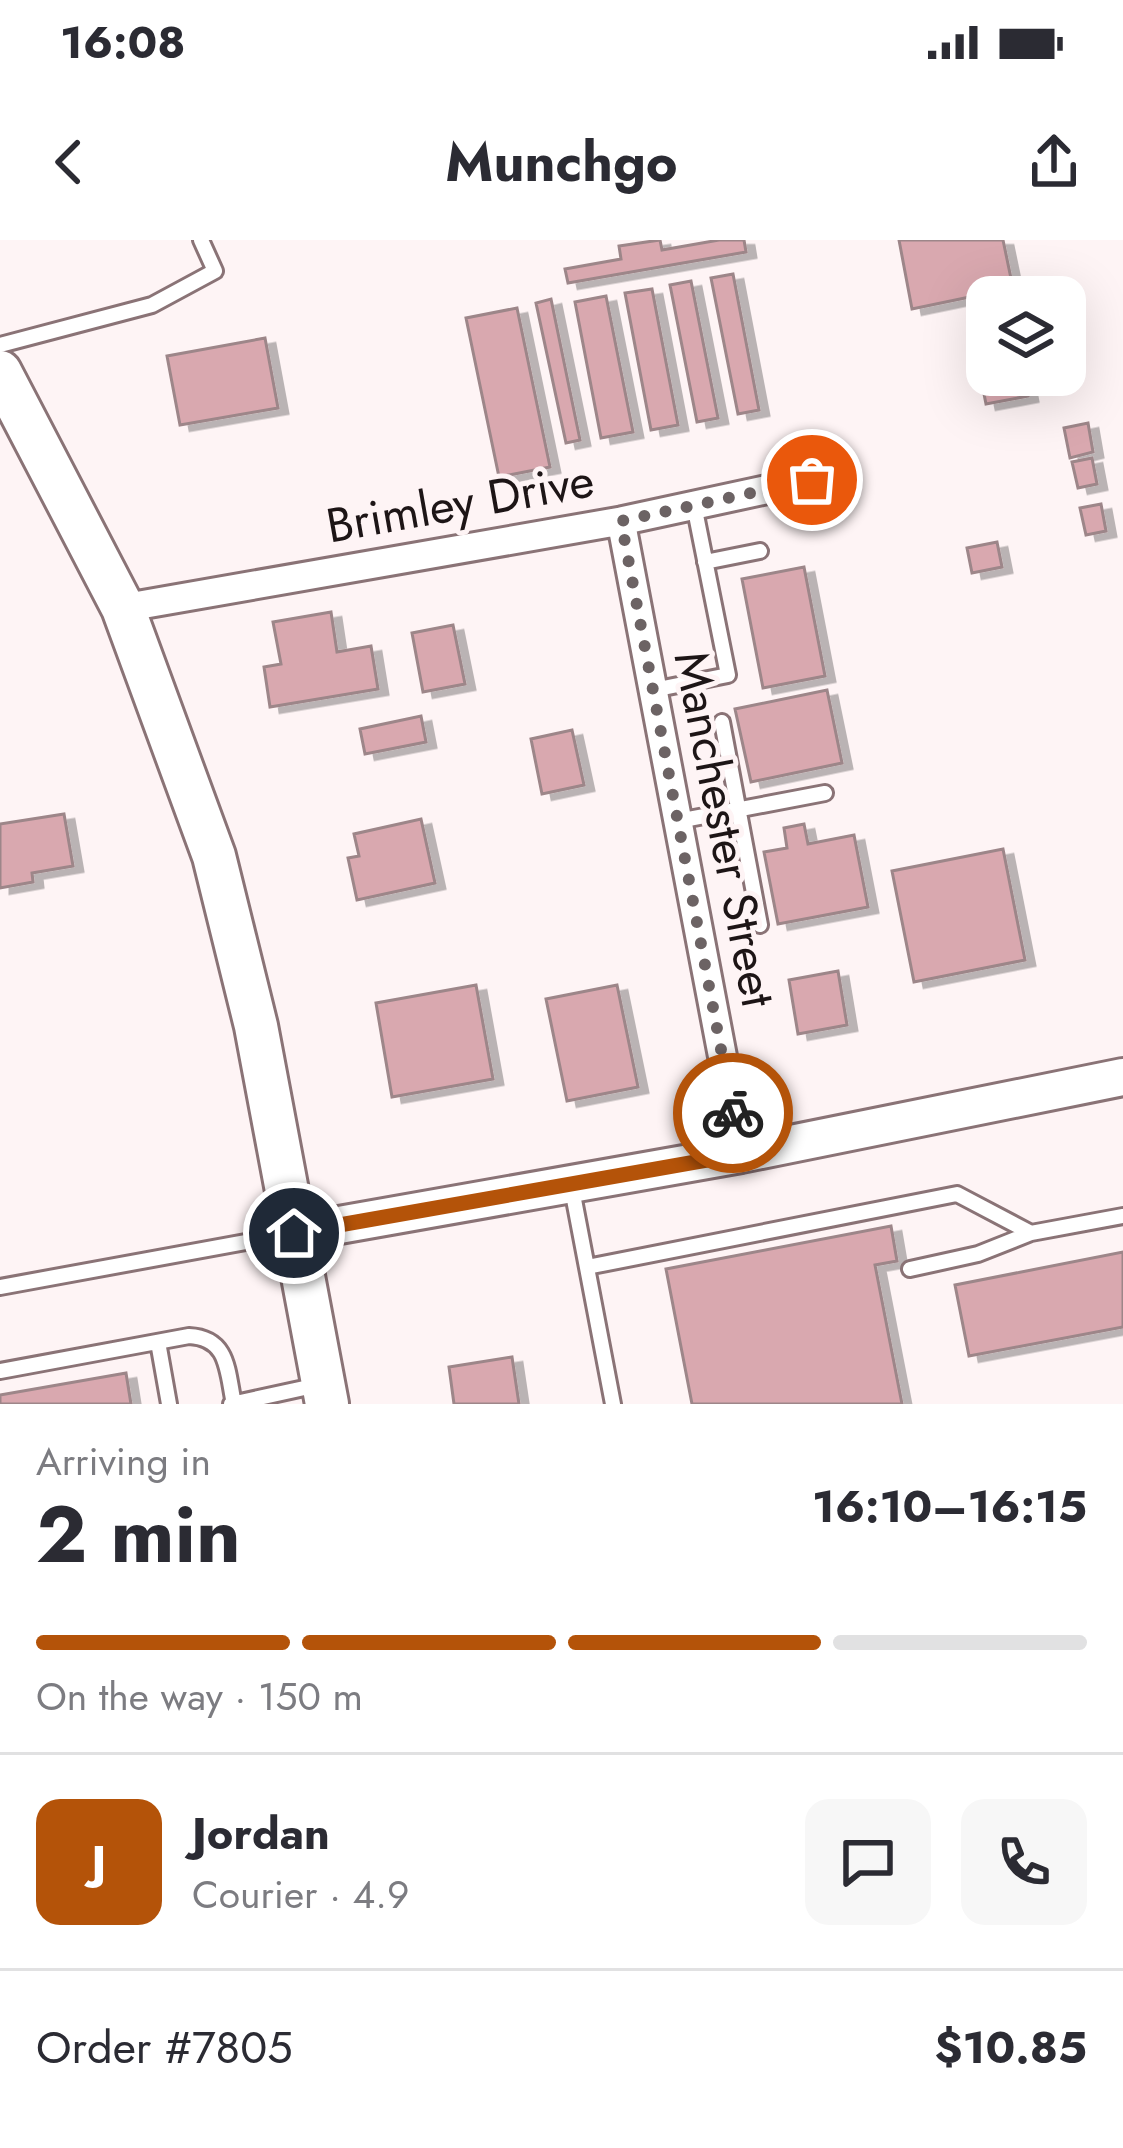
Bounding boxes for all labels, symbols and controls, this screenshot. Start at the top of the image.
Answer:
text: 16:08 [60,10,186,75]
text: Munchgo [445,123,678,201]
icon: back [36,129,102,195]
icon: share [1021,129,1087,195]
map controls [966,276,1086,396]
button: layers [966,276,1086,396]
pin [761,429,863,531]
street label: Brimley Drive [321,446,599,560]
icon: bag [779,447,845,513]
street label: Manchester Street [657,645,793,1013]
courier [673,1053,793,1173]
icon: bike [700,1080,766,1146]
pin [243,1182,345,1284]
icon: home [261,1200,327,1266]
text: Arriving in [36,1433,211,1490]
text: 16:10–16:15 [812,1474,1087,1539]
text: 2 min [36,1479,241,1591]
text: On the way · 150 m [36,1668,363,1725]
button: chat [805,1799,931,1925]
button: phone [961,1799,1087,1925]
text: Jordan [192,1801,330,1866]
text: J [92,1829,106,1894]
text: Courier · 4.9 [192,1866,409,1923]
text: Order #7805 [36,2015,293,2080]
text: $10.85 [935,2015,1087,2080]

